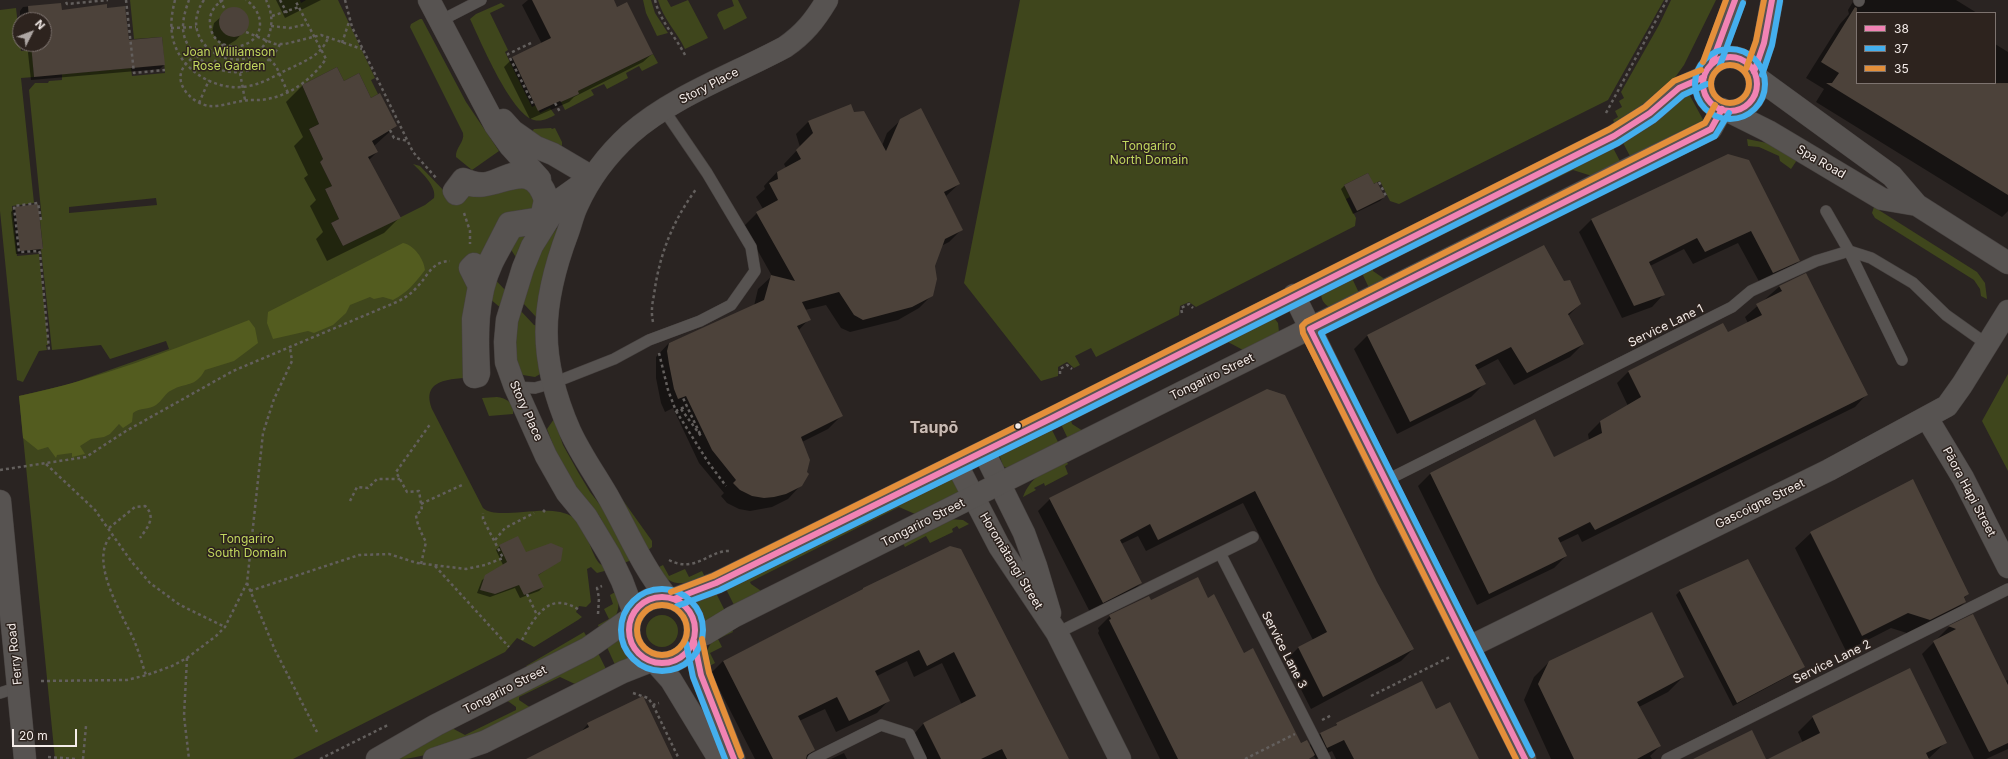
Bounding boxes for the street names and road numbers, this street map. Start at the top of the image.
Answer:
street label: Story Place [677,65,741,107]
street label: Spa Road [1794,142,1848,182]
street label: Service Lane 1 [1626,302,1706,350]
street label: Tongariro Street [1168,350,1256,404]
street label: Story Place [506,379,546,443]
street label: Pāora Hapi Street [1939,445,1999,539]
street label: Gascoigne Street [1713,476,1807,532]
street label: Tongariro Street [879,496,967,550]
street label: Horomātangi Street [976,510,1046,612]
street label: Service Lane 3 [1258,609,1310,691]
street label: Ferry Road [5,622,25,686]
street label: Service Lane 2 [1791,637,1873,687]
street label: Tongariro Street [461,663,549,717]

